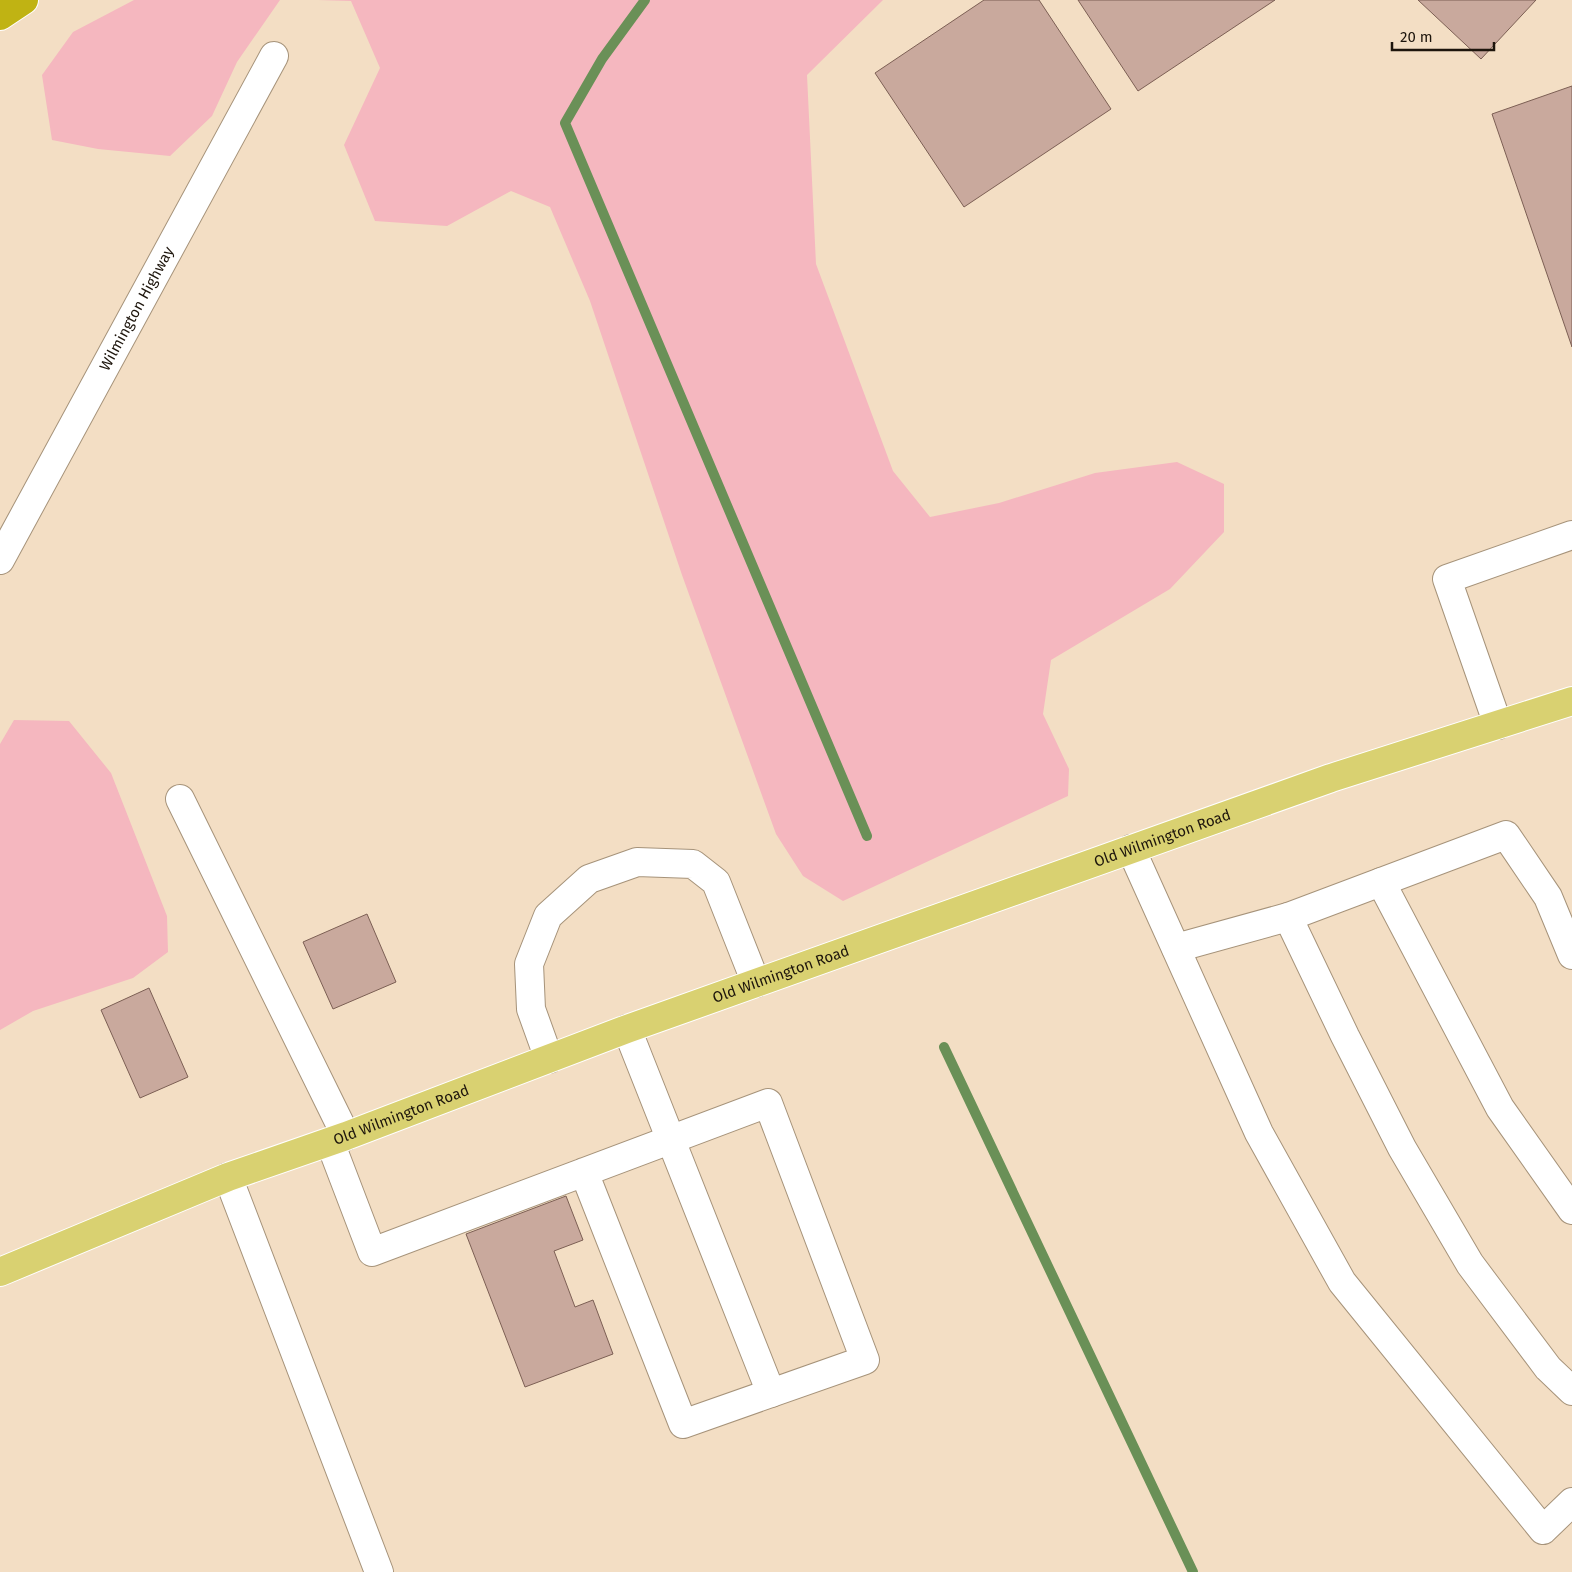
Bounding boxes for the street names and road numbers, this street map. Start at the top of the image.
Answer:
street label: Wilmington Highway [96,243,178,374]
street label: Old Wilmington Road [1092,805,1233,871]
street label: Old Wilmington Road [710,942,852,1007]
street label: Old Wilmington Road [331,1081,472,1149]

